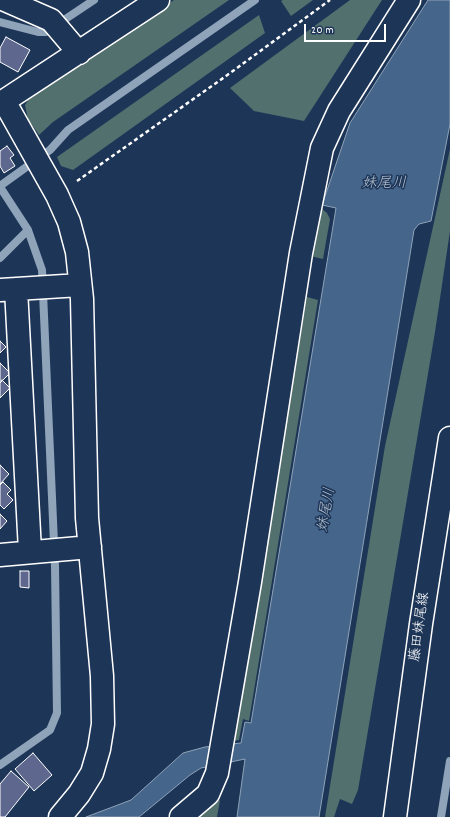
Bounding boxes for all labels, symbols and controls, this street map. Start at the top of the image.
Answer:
scale bar [306,16,388,42]
text: 20 m [311,22,334,39]
water label: 妹尾川 [362,176,406,194]
water label: 妹尾川 [315,486,341,534]
street label: 藤田妹尾線 [408,591,434,663]

